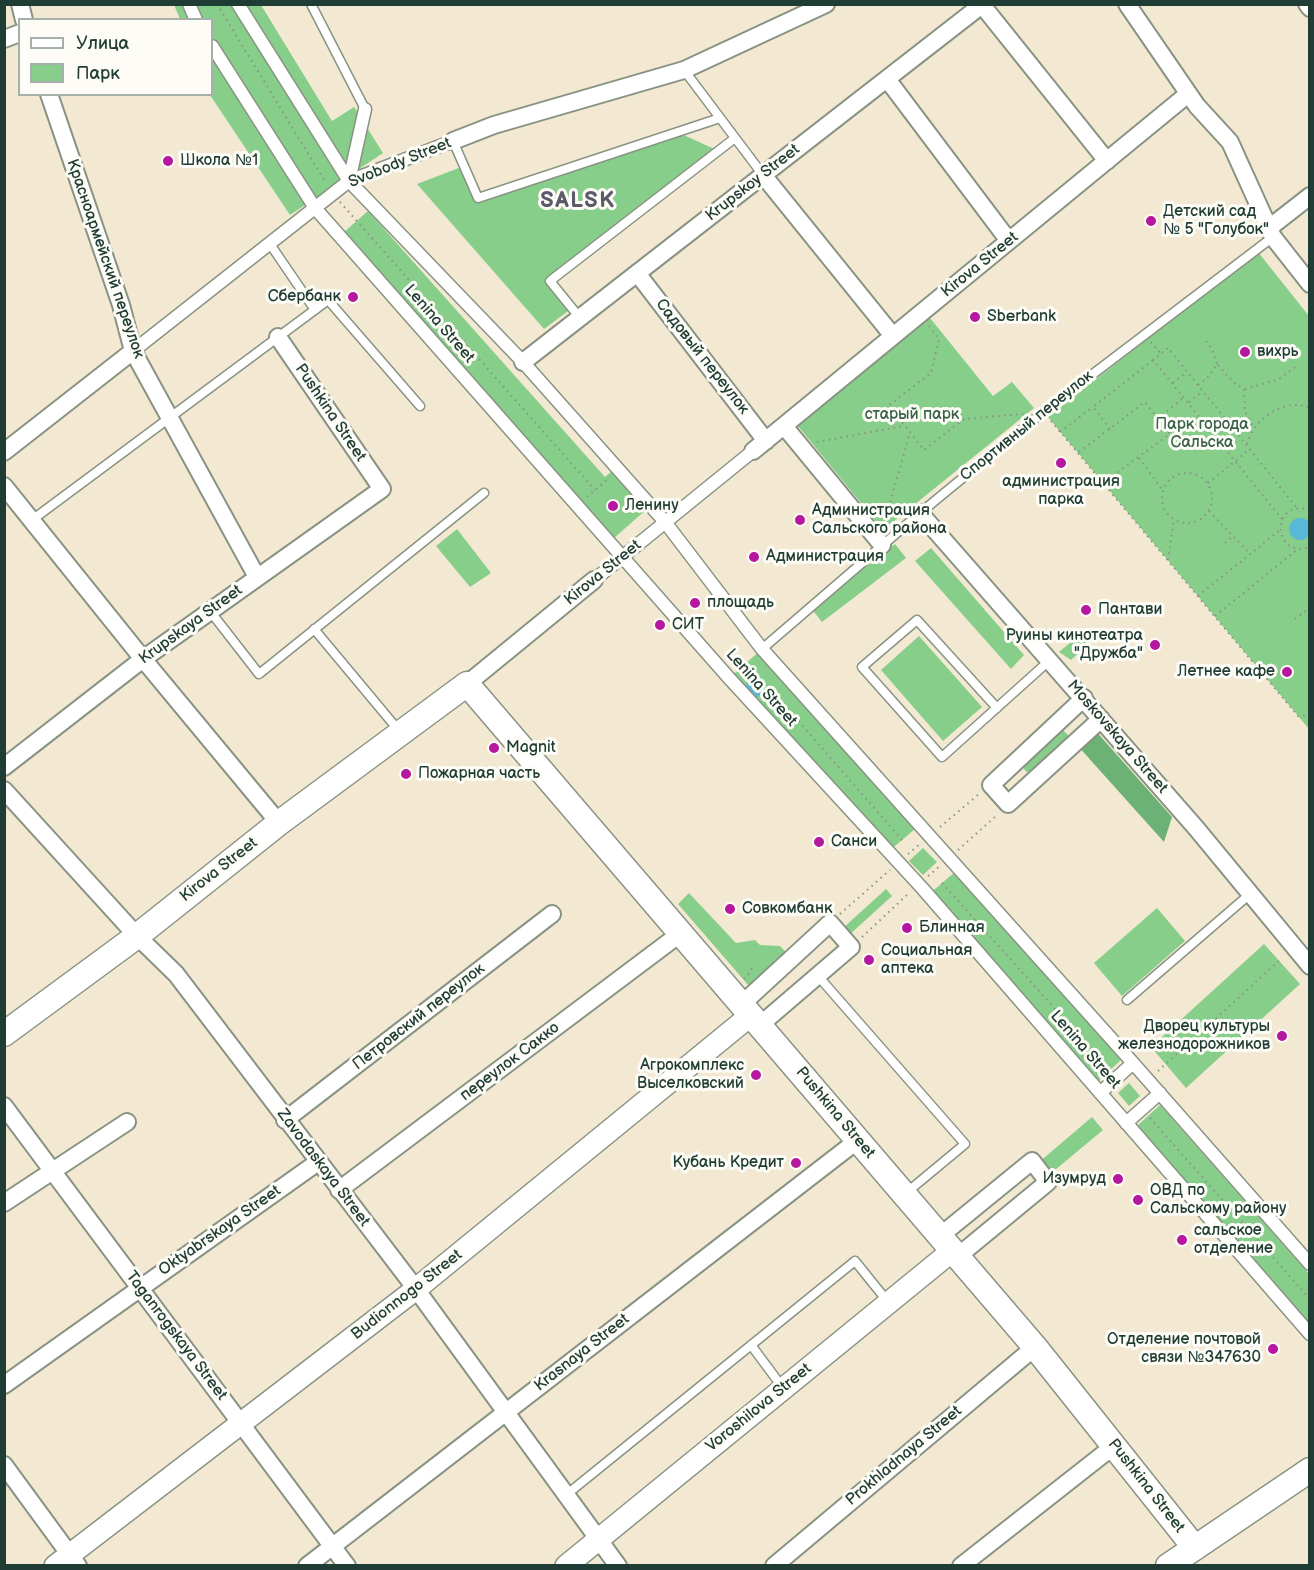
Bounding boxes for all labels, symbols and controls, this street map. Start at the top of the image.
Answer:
legend [18,18,213,96]
text: Улица [76,33,129,54]
text: Парк [76,63,120,84]
street label: Svobody Street [346,134,454,192]
street label: Krupskoy Street [702,140,804,226]
place label: Школа №1 [180,151,258,171]
marker: Школа №1 [161,154,175,168]
street label: Красноармейский переулок [62,157,148,361]
district label: SALSK [540,188,616,214]
place label: Детский сад № 5 "Голубок" [1163,202,1269,240]
marker: Детский сад № 5 "Голубок" [1144,214,1158,228]
street label: Kirova Street [938,228,1022,302]
street label: Lenina Street [400,281,478,367]
place label: Сбербанк [268,287,341,307]
marker: Сбербанк [346,290,360,304]
street label: Садовый переулок [651,295,753,419]
place label: Sberbank [987,307,1056,327]
marker: Sberbank [968,310,982,324]
place label: вихрь [1257,342,1298,362]
marker: вихрь [1238,345,1252,359]
street label: Pushkina Street [290,361,370,465]
street label: Спортивный переулок [957,367,1097,485]
park label: старый парк [865,405,959,425]
park label: Парк города Сальска [1155,415,1249,453]
marker: администрация парка [1054,456,1068,470]
place label: администрация парка [1002,472,1120,510]
place label: Ленину [625,496,679,516]
marker: Ленину [606,499,620,513]
place label: Администрация Сальского района [812,501,947,539]
marker: Администрация Сальского района [793,513,807,527]
street label: Kirova Street [561,536,645,610]
place label: Администрация [766,547,884,567]
marker: Администрация [747,550,761,564]
street label: Krupskaya Street [136,581,246,669]
place label: площадь [707,593,774,613]
marker: площадь [688,596,702,610]
place label: Пантави [1098,600,1162,620]
marker: Пантави [1079,603,1093,617]
place label: СИТ [672,615,704,635]
marker: СИТ [653,618,667,632]
place label: Руины кинотеатра "Дружба" [1005,626,1143,664]
marker: Руины кинотеатра "Дружба" [1148,638,1162,652]
street label: Lenina Street [721,645,801,731]
place label: Летнее кафе [1177,662,1275,682]
marker: Летнее кафе [1280,665,1294,679]
street label: Moskovskaya Street [1063,676,1171,798]
place label: Magnit [506,738,556,758]
marker: Magnit [487,741,501,755]
place label: Пожарная часть [418,764,540,784]
marker: Пожарная часть [399,767,413,781]
place label: Санси [831,832,877,852]
street label: Kirova Street [176,834,262,906]
marker: Санси [812,835,826,849]
place label: Совкомбанк [742,899,832,919]
marker: Совкомбанк [723,902,737,916]
place label: Блинная [919,918,985,938]
marker: Блинная [900,921,914,935]
place label: Социальная аптека [881,941,972,979]
marker: Социальная аптека [862,953,876,967]
street label: Петровский переулок [349,959,489,1075]
street label: Lenina Street [1046,1007,1124,1093]
place label: Дворец культуры железнодорожников [1118,1017,1270,1055]
street label: переулок Сакко [457,1018,563,1106]
marker: Дворец культуры железнодорожников [1275,1029,1289,1043]
place label: Агрокомплекс Выселковский [637,1056,744,1094]
street label: Pushkina Street [791,1063,879,1163]
marker: Агрокомплекс Выселковский [749,1068,763,1082]
street label: Zavodaskaya Street [273,1105,373,1231]
place label: Кубань Кредит [672,1153,784,1173]
marker: Кубань Кредит [789,1156,803,1170]
place label: Изумруд [1042,1169,1106,1189]
marker: Изумруд [1111,1172,1125,1186]
place label: ОВД по Сальскому району [1150,1181,1286,1219]
street label: Oktyabrskaya Street [155,1182,285,1280]
marker: ОВД по Сальскому району [1131,1193,1145,1207]
place label: сальское отделение [1194,1221,1273,1259]
marker: сальское отделение [1175,1233,1189,1247]
street label: Budionnogo Street [348,1246,466,1344]
street label: Taganrogskaya Street [121,1268,231,1404]
street label: Krasnaya Street [531,1310,633,1396]
place label: Отделение почтовой связи №347630 [1107,1330,1261,1368]
marker: Отделение почтовой связи №347630 [1266,1342,1280,1356]
street label: Voroshilova Street [702,1360,816,1456]
street label: Prokhladnaya Street [842,1402,966,1510]
street label: Pushkina Street [1103,1435,1189,1537]

